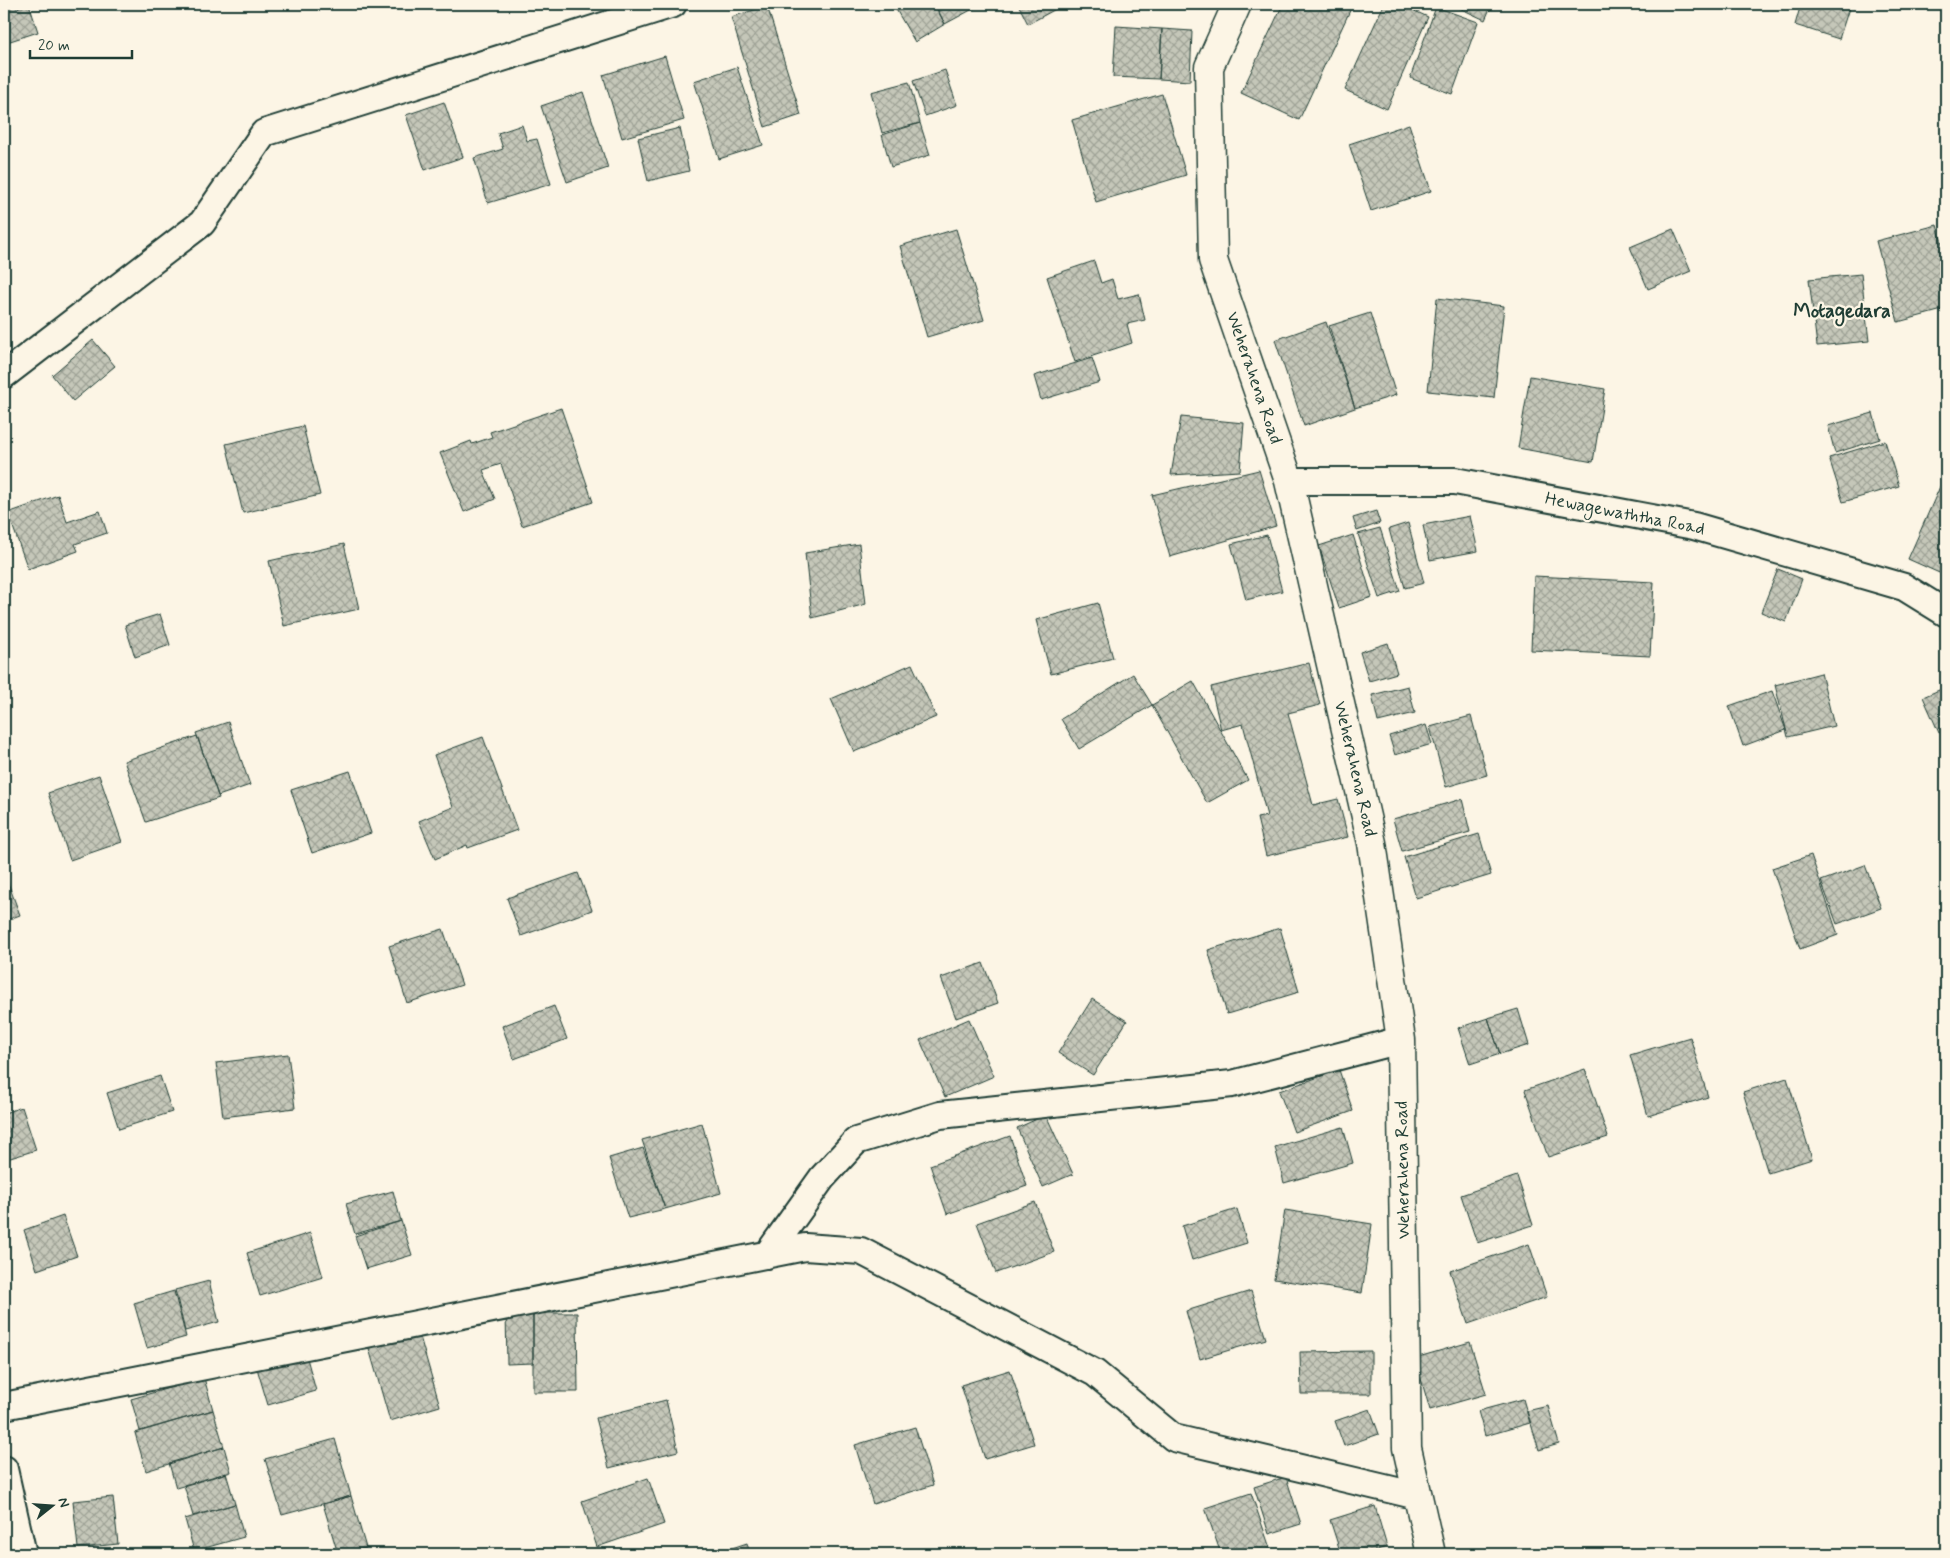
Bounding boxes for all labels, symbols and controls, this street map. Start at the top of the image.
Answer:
scale bar [30,28,132,60]
text: 20 m [38,36,70,56]
district label: Motagedara [1793,298,1891,327]
street label: Weherahena Road [1220,309,1288,447]
street label: Hewagewaththa Road [1543,487,1707,542]
street label: Weherahena Road [1328,699,1382,839]
street label: Weherahena Road [1390,1101,1416,1239]
north arrow [28,1480,78,1530]
text: N [54,1495,73,1510]

